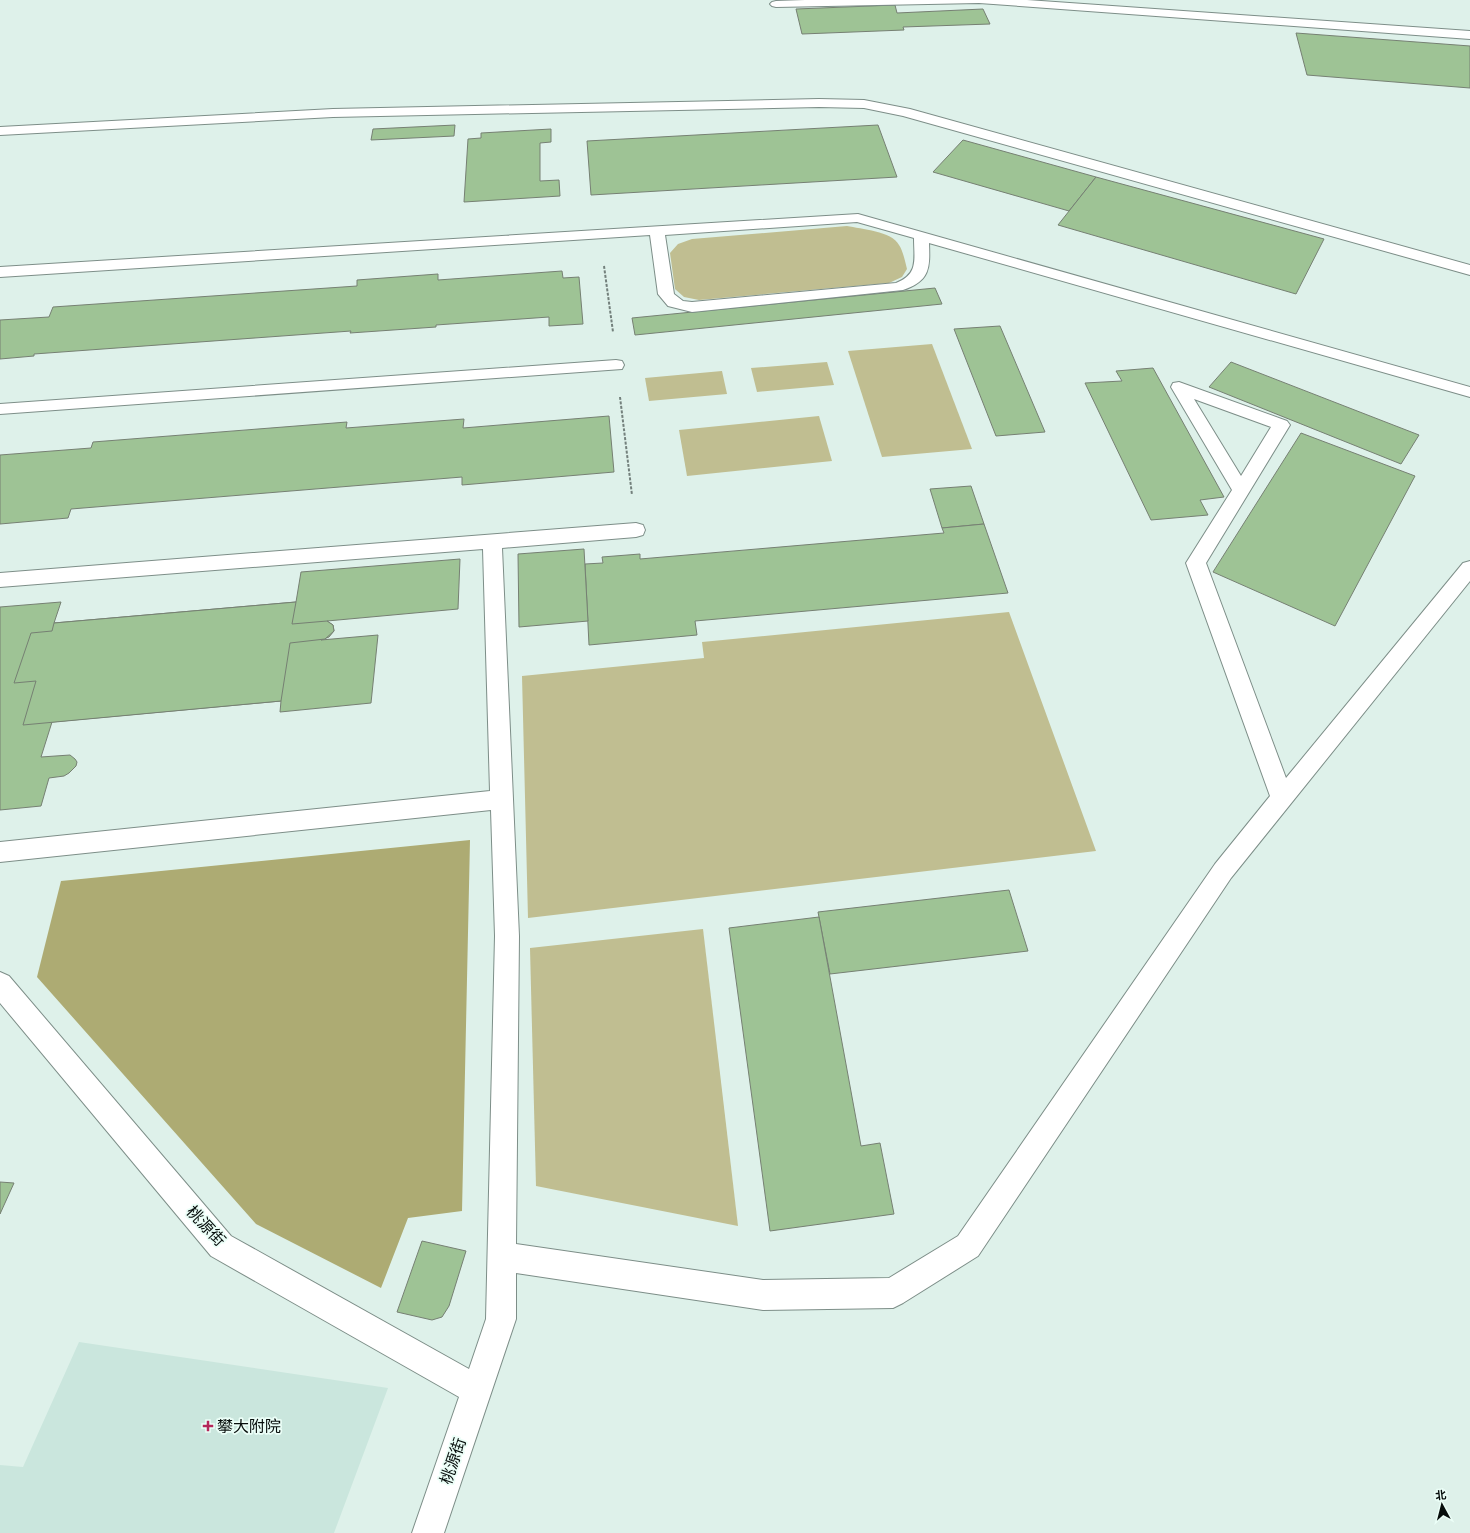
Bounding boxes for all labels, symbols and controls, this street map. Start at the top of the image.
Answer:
street label: 桃源街 [183,1203,229,1249]
place label: 攀大附院 [217,1418,281,1435]
marker: 攀大附院 [202,1420,214,1432]
street label: 桃源街 [437,1436,469,1486]
north arrow [1422,1485,1462,1525]
text: 北 [1435,1488,1447,1502]

